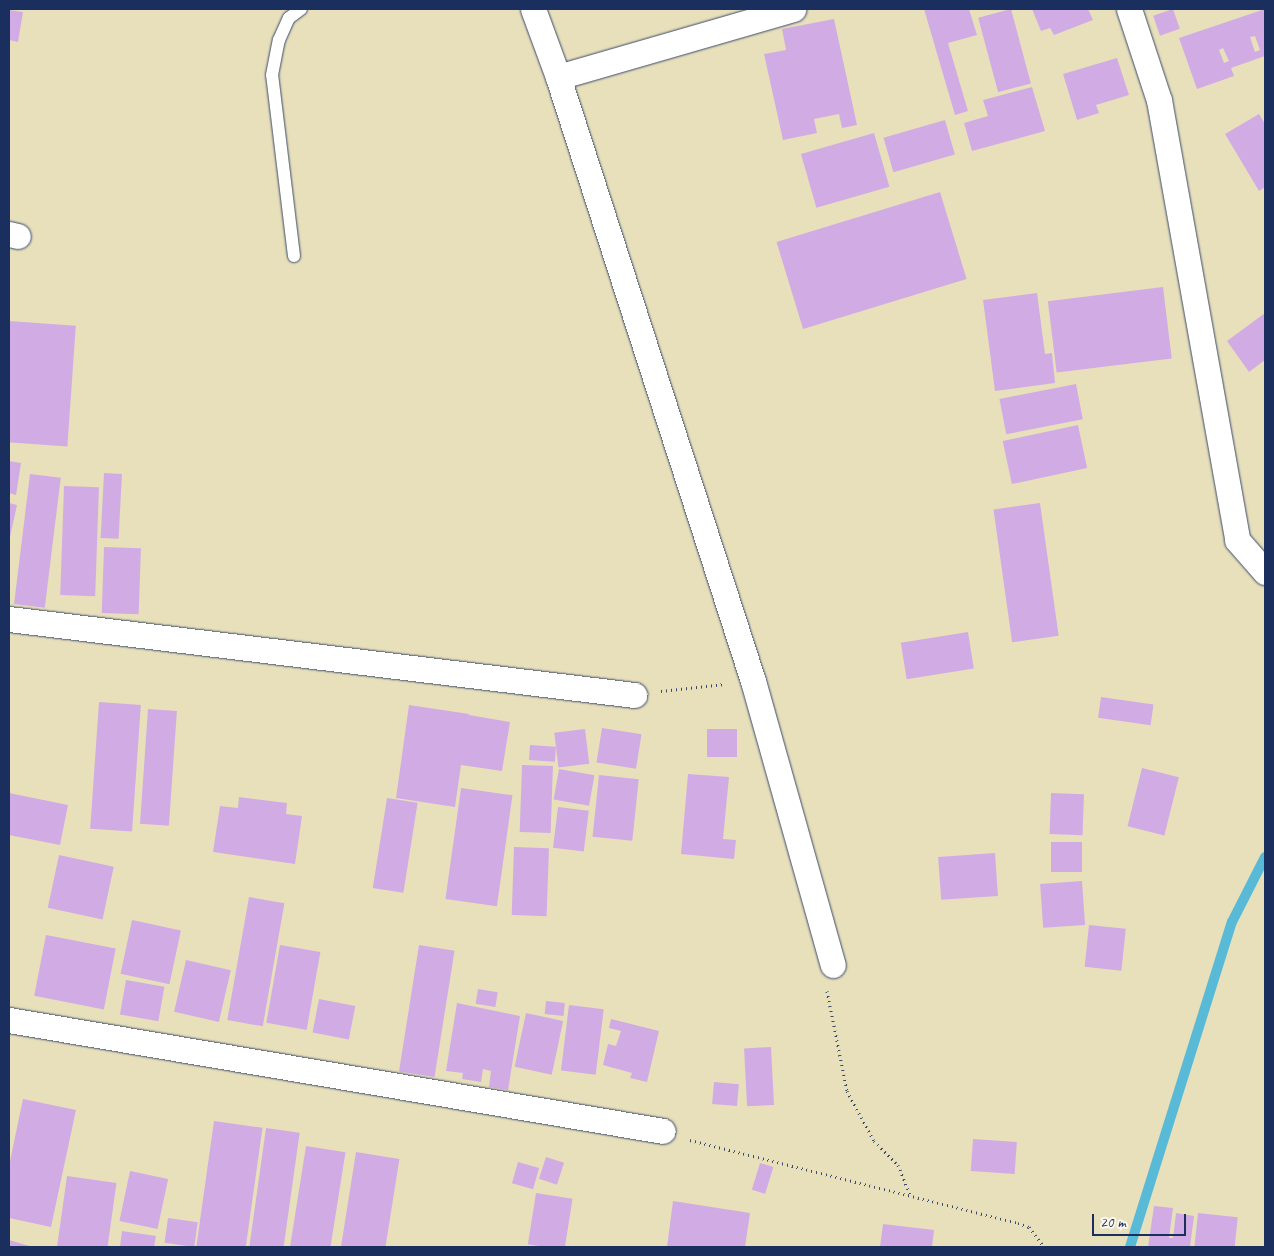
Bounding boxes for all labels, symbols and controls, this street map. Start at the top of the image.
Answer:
scale bar [1094,1204,1188,1236]
text: 20 m [1100,1213,1126,1232]

